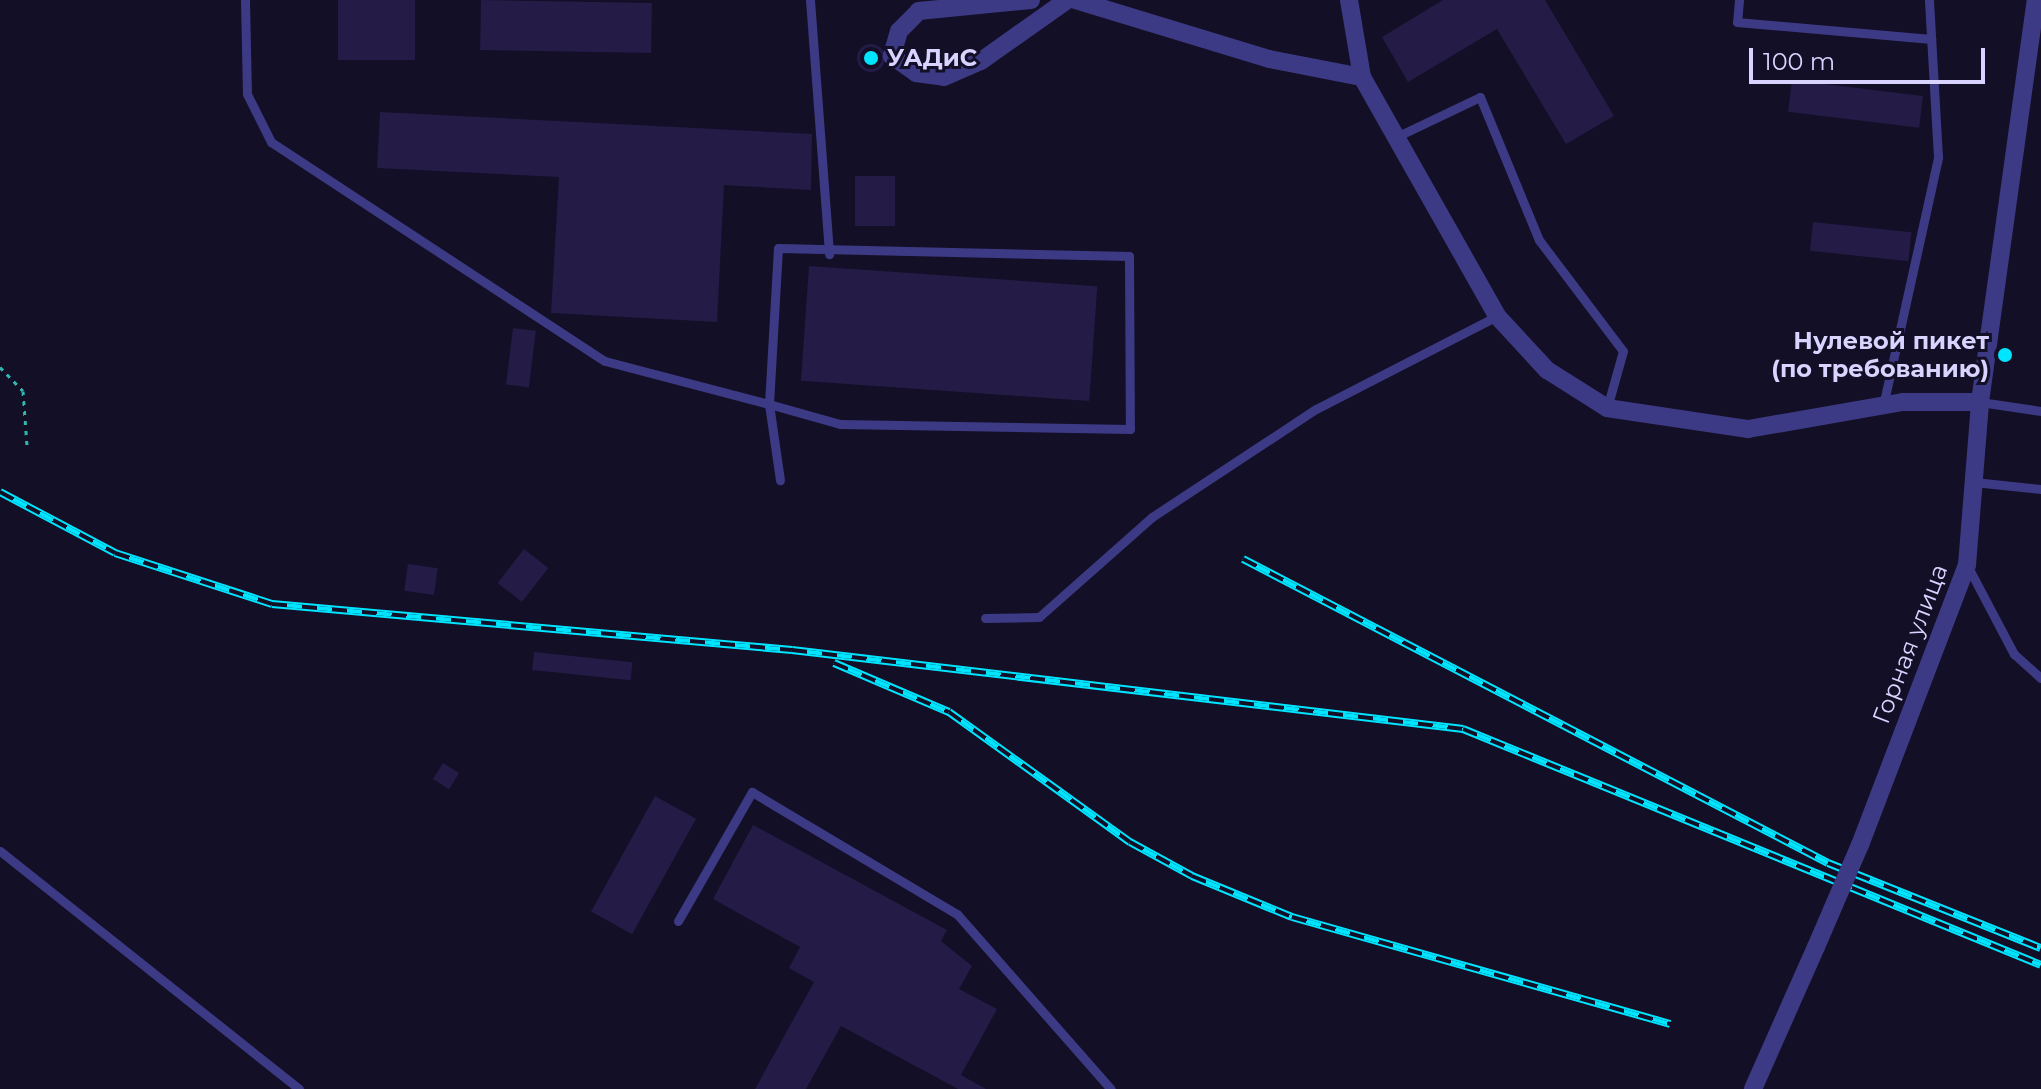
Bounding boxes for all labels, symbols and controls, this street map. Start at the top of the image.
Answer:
scale bar [1753,32,1989,82]
place label: УАДиС [887,44,977,72]
text: 100 m [1763,47,1835,76]
marker: УАДиС [862,49,880,67]
place label: Нулевой пикет (по требованию) [1771,327,1989,383]
marker: Нулевой пикет (по требованию) [1996,346,2014,364]
street label: Горная улица [1866,560,1954,728]

